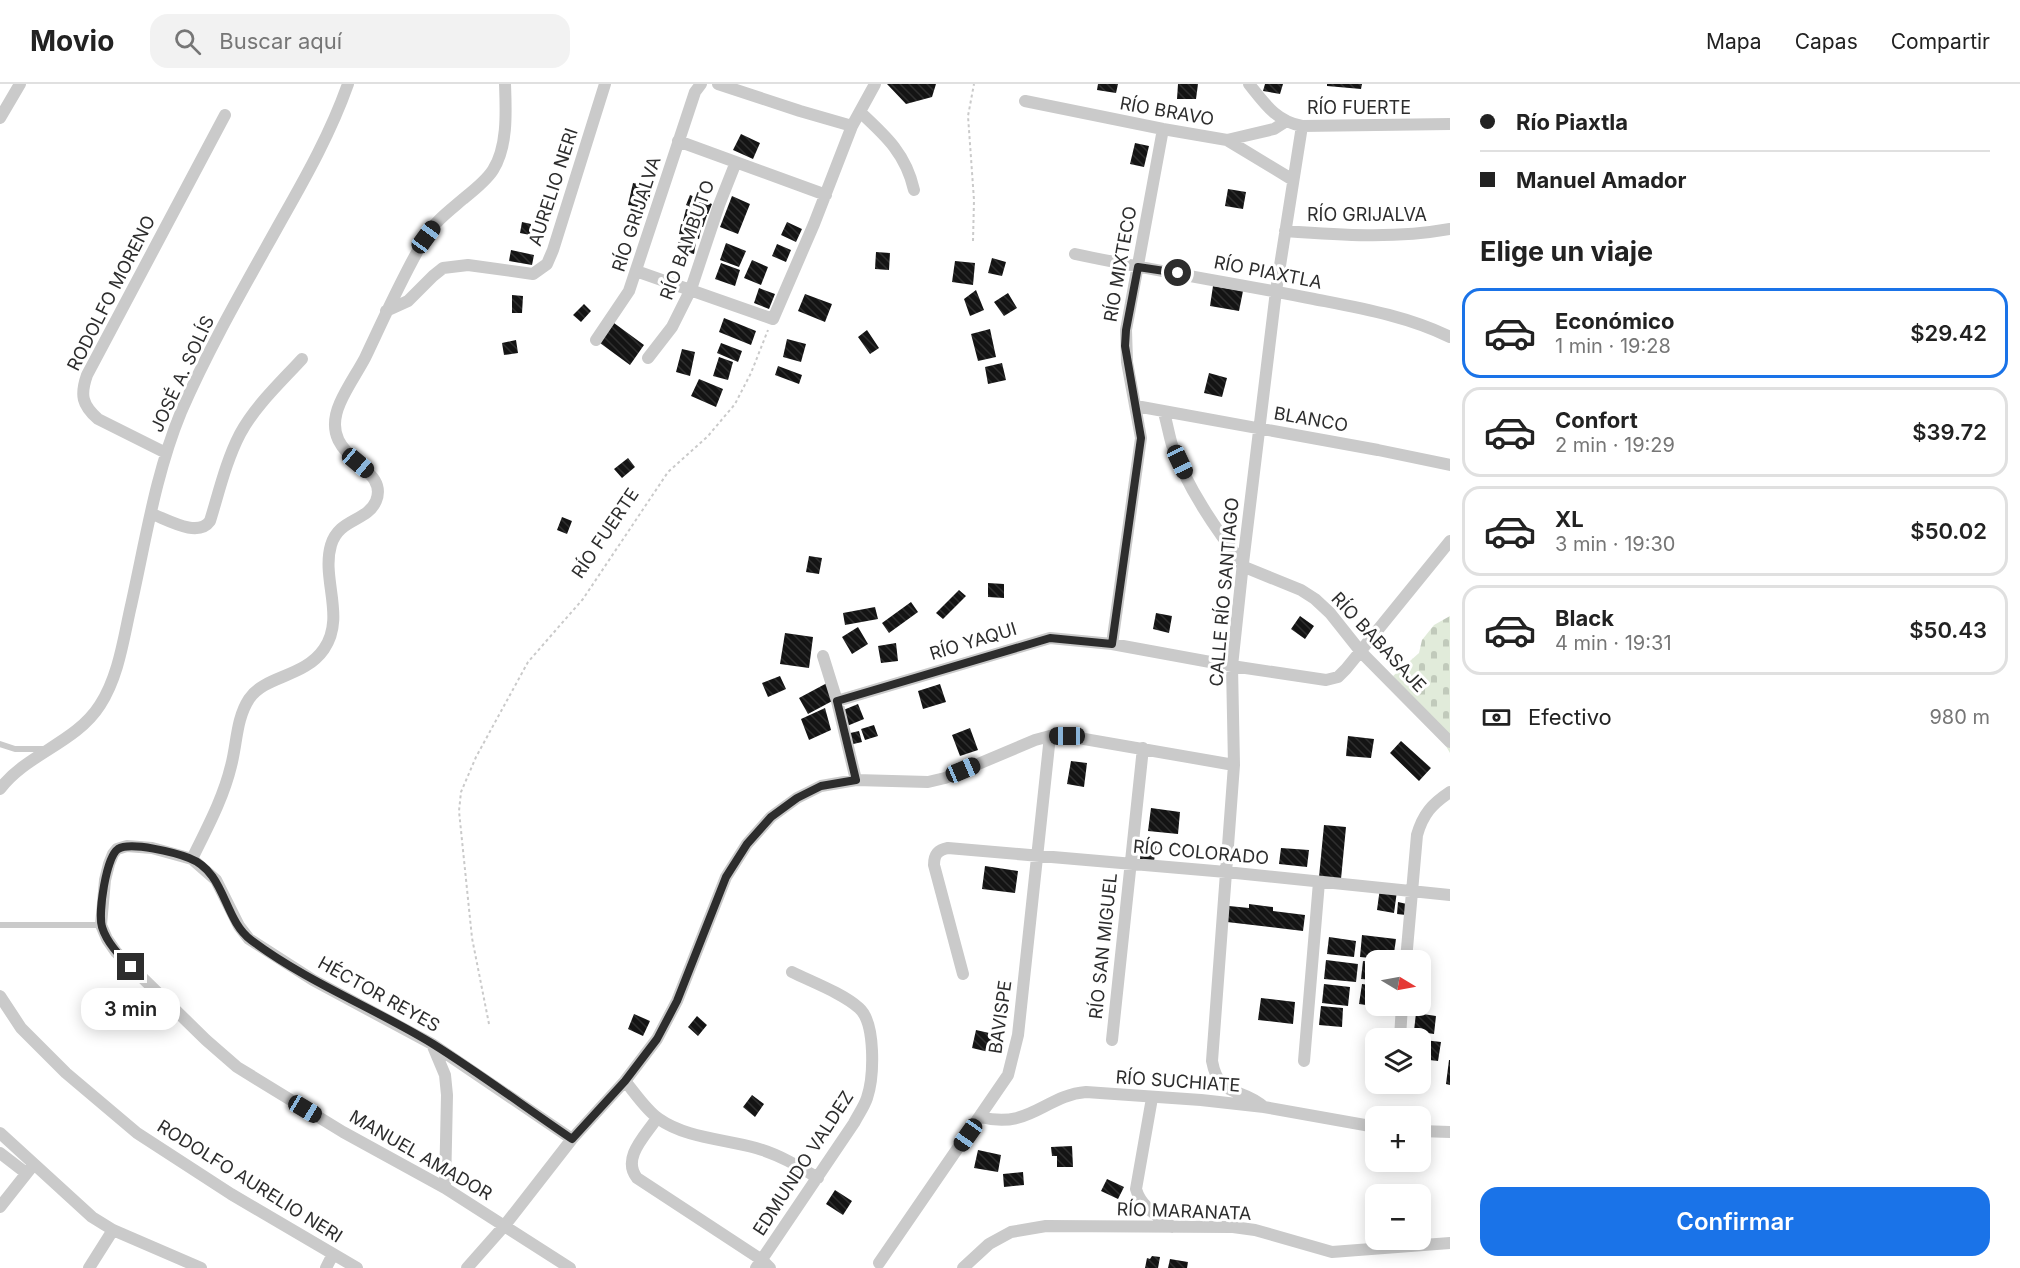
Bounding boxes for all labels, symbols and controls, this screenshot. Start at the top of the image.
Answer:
search box [150,14,570,68]
text: Movio [30,24,114,58]
icon: search [171,25,204,58]
text: Buscar aquí [219,28,342,54]
text: Mapa [1706,29,1762,54]
text: Capas [1795,29,1858,54]
text: Compartir [1891,29,1990,54]
street label: RÍO BRAVO [1118,91,1216,130]
street label: RÍO FUERTE [1307,96,1411,118]
text: Río Piaxtla [1516,109,1628,135]
street label: AURELIO NERI [524,125,582,249]
street label: RÍO GRIJALVA [607,153,665,274]
text: Manuel Amador [1516,167,1687,193]
street label: RÍO BAMBUTO [655,177,718,303]
street label: RÍO GRIJALVA [1307,203,1427,225]
street label: RÍO MIXTECO [1098,204,1141,324]
street label: RODOLFO MORENO [63,212,159,374]
car [408,217,444,257]
text: Elige un viaje [1480,235,1653,268]
street label: RÍO PIAXTLA [1212,250,1324,293]
route start [1164,259,1191,286]
icon: car [1483,306,1537,360]
text: Económico [1555,308,1674,334]
street label: JOSÉ A. SOLÍS [145,312,218,436]
text: $29.42 [1910,320,1987,346]
text: 1 min · 19:28 [1555,334,1671,358]
street label: BLANCO [1272,402,1350,436]
icon: car [1483,405,1537,459]
text: Confort [1555,407,1638,433]
text: $39.72 [1912,419,1987,445]
text: 2 min · 19:29 [1555,433,1675,457]
car [1164,442,1196,482]
car [338,445,378,481]
street label: RÍO FUERTE [566,483,643,582]
street label: CALLE RÍO SANTIAGO [1204,497,1243,687]
icon: car [1483,504,1537,558]
text: XL [1555,506,1584,532]
text: $50.02 [1910,518,1987,544]
text: 3 min · 19:30 [1555,532,1675,556]
street label: RÍO BABASAJE [1327,587,1431,696]
icon: car [1483,603,1537,657]
text: Black [1555,605,1614,631]
street label: RÍO YAQUI [927,617,1019,664]
text: $50.43 [1909,617,1987,643]
text: 4 min · 19:31 [1555,631,1672,655]
icon: cash [1480,701,1513,734]
text: Efectivo [1528,704,1612,730]
text: 980 m [1929,705,1990,729]
car [1049,727,1085,745]
car [943,755,983,785]
street label: RÍO COLORADO [1132,835,1270,868]
street label: RÍO SAN MIGUEL [1084,872,1121,1020]
north arrow [1365,950,1431,1016]
map controls [1365,950,1431,1250]
street label: HÉCTOR REYES [315,951,444,1036]
route end [117,953,144,980]
street label: BAVISPE [984,979,1016,1055]
callout: 3 min [82,988,180,1030]
text: 3 min [104,997,157,1021]
button: layers [1365,1028,1431,1094]
street label: RÍO SUCHIATE [1115,1065,1241,1096]
street label: EDMUNDO VALDEZ [749,1087,857,1239]
car [285,1092,325,1126]
street label: MANUEL AMADOR [346,1106,496,1205]
button: + [1365,1106,1431,1172]
street label: RODOLFO AURELIO NERI [154,1115,346,1247]
car [950,1115,986,1155]
button: − [1365,1184,1431,1250]
button: Confirmar [1480,1187,1990,1256]
street label: RÍO MARANATA [1116,1197,1252,1224]

